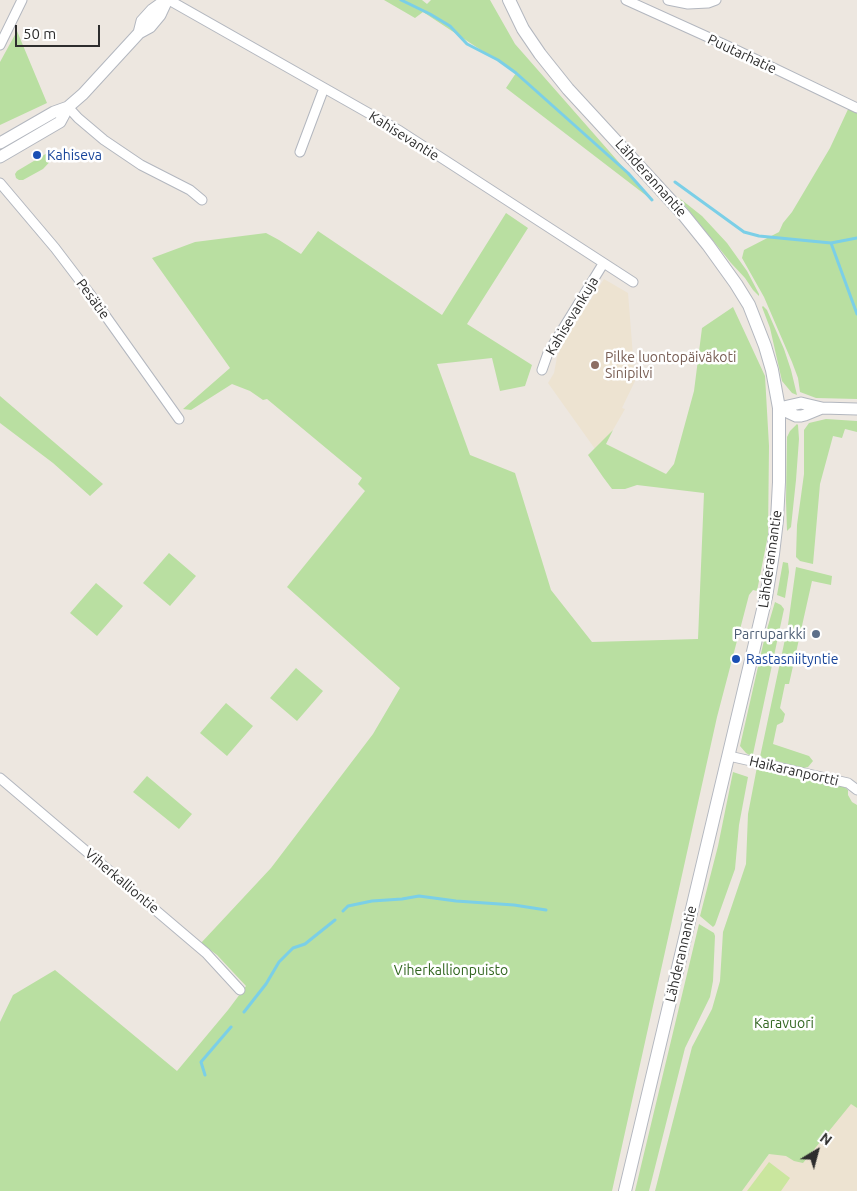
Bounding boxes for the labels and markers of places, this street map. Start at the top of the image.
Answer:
place label: Kahiseva [47,147,102,163]
marker: Kahiseva [31,149,43,161]
place label: Pilke luontopäiväkoti Sinipilvi [605,349,736,382]
marker: Pilke luontopäiväkoti Sinipilvi [589,359,601,371]
place label: Parruparkki [734,626,806,642]
marker: Parruparkki [810,628,822,640]
place label: Rastasniityntie [746,651,838,667]
marker: Rastasniityntie [730,653,742,665]

